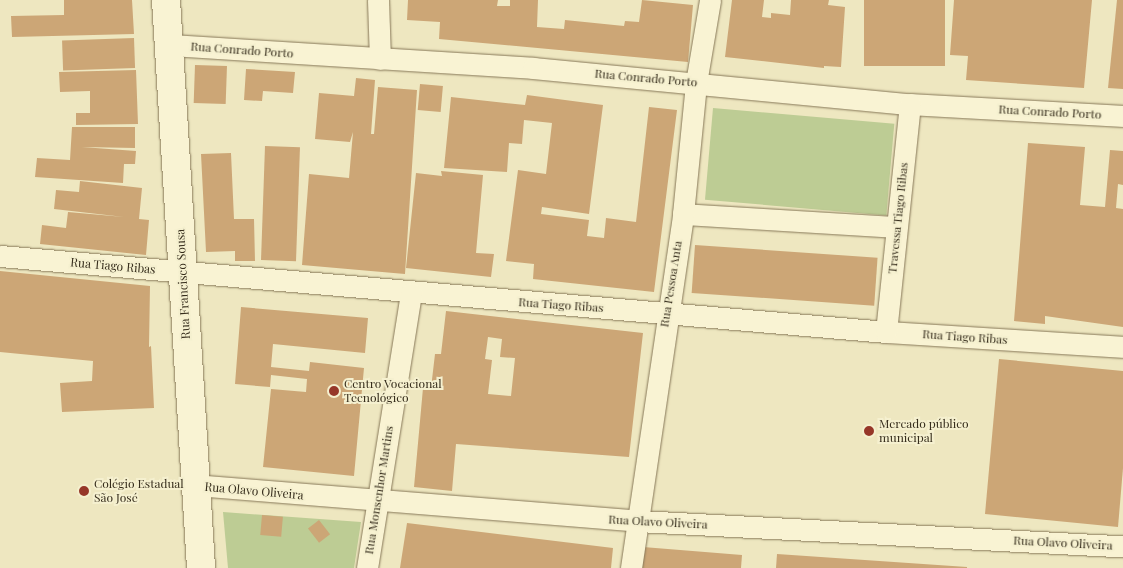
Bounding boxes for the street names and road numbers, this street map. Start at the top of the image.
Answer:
street label: Rua Conrado Porto [190,39,294,61]
street label: Rua Conrado Porto [594,66,698,90]
street label: Rua Conrado Porto [998,102,1102,122]
street label: Travessa Tiago Ribas [885,161,911,275]
street label: Rua Francisco Sousa [173,228,193,340]
street label: Rua Pessoa Anta [657,239,685,329]
street label: Rua Tiago Ribas [70,255,156,277]
street label: Rua Tiago Ribas [518,295,604,315]
street label: Rua Tiago Ribas [922,327,1008,347]
street label: Rua Monsenhor Martins [362,425,396,555]
street label: Rua Olavo Oliveira [204,479,304,503]
street label: Rua Olavo Oliveira [608,512,708,532]
street label: Rua Olavo Oliveira [1013,533,1113,553]

